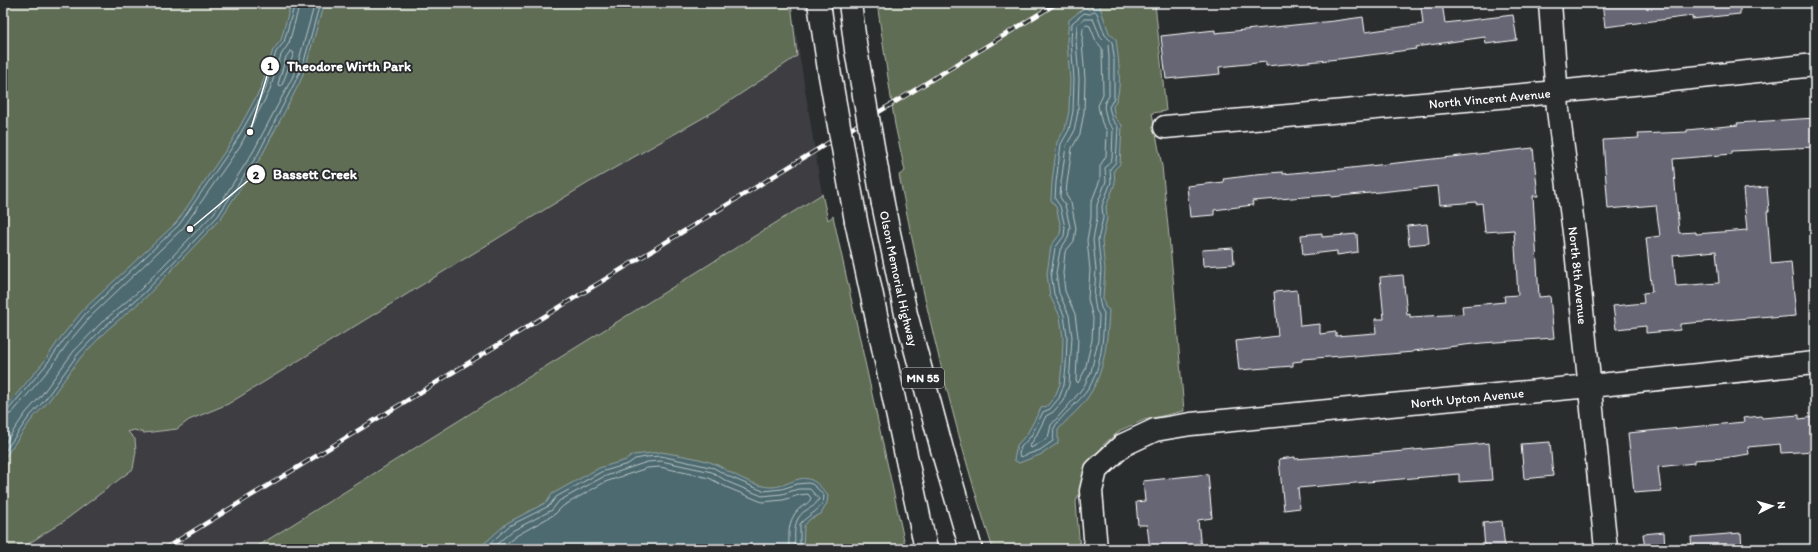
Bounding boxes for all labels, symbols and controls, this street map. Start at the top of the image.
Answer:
callout: Theodore Wirth Park [260,53,419,79]
text: Theodore Wirth Park [286,58,412,75]
text: 1 [267,59,273,73]
street label: North Vincent Avenue [1428,86,1551,111]
callout: Bassett Creek [246,161,365,187]
text: Bassett Creek [273,166,358,183]
text: 2 [253,168,260,182]
street label: Olson Memorial Highway [877,209,921,348]
street label: North 8th Avenue [1565,226,1590,325]
road number: MN 55 [902,368,944,388]
street label: North Upton Avenue [1410,385,1525,411]
north arrow [1752,486,1792,526]
text: N [1775,501,1788,509]

